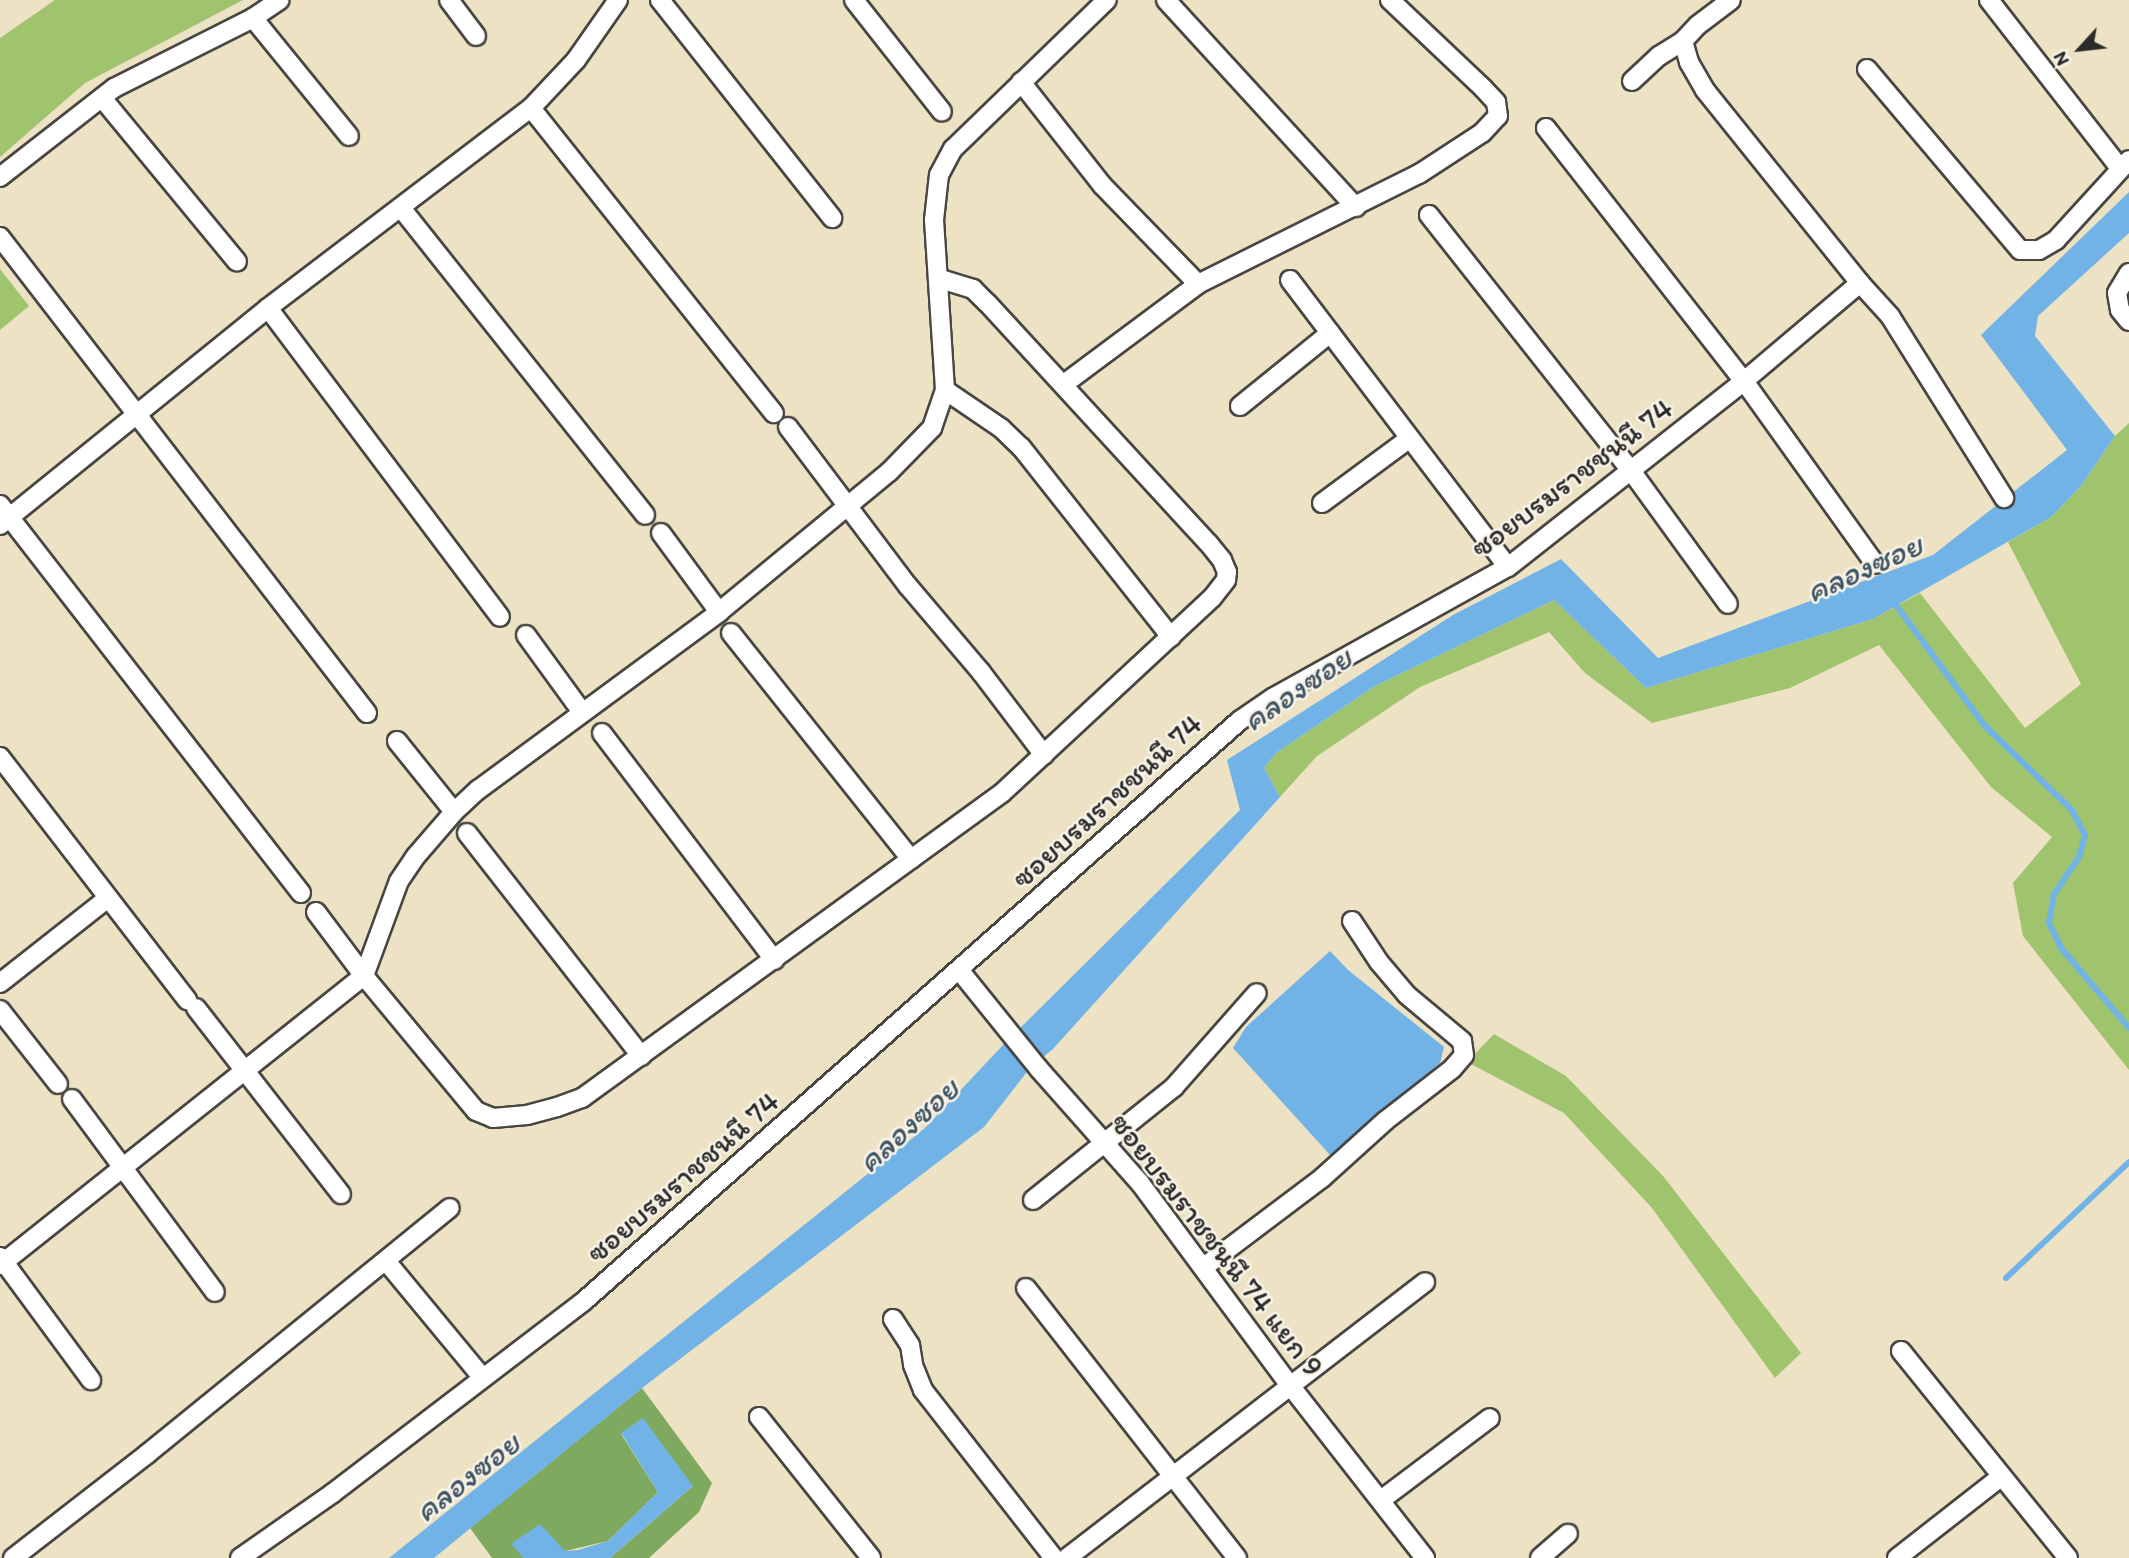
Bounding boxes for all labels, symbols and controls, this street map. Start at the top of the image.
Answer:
north arrow [2045,14,2115,84]
text: N [2048,48,2074,70]
street label: ซอยบรมราชชนนี 74 [1464,390,1680,566]
water label: คลองซอย [1800,525,1928,611]
water label: คลองซอย [1235,639,1359,739]
street label: ซอยบรมราชชนนี 74 [1004,706,1210,896]
water label: คลองซอย [849,1069,967,1181]
street label: ซอยบรมราชชนนี 74 [579,1084,787,1270]
street label: ซอยบรมราชชนนี 74 แยก 9 [1103,1106,1331,1384]
water label: คลองซอย [407,1424,527,1530]

